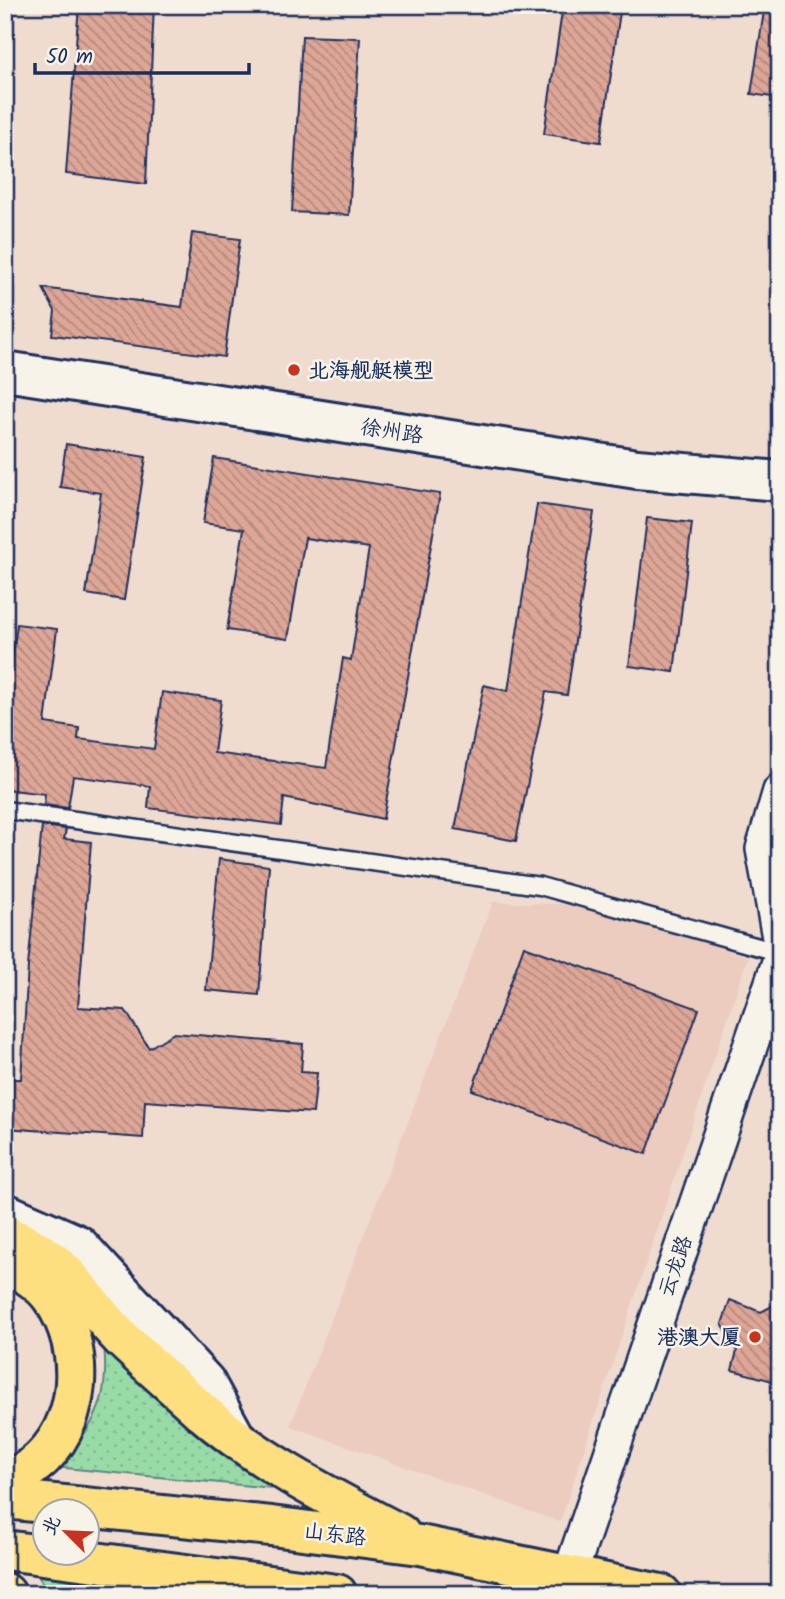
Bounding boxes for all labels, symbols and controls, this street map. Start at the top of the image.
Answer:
scale bar [35,32,248,76]
text: 50 m [46,41,93,74]
place label: 北海舰艇模型 [308,355,434,388]
marker: 北海舰艇模型 [286,362,302,378]
street label: 徐州路 [358,411,425,454]
street label: 云龙路 [651,1231,702,1302]
place label: 港澳大厦 [657,1322,741,1355]
marker: 港澳大厦 [747,1329,763,1345]
north arrow [32,1498,102,1568]
text: 北 [35,1511,70,1541]
street label: 山东路 [302,1515,368,1556]

